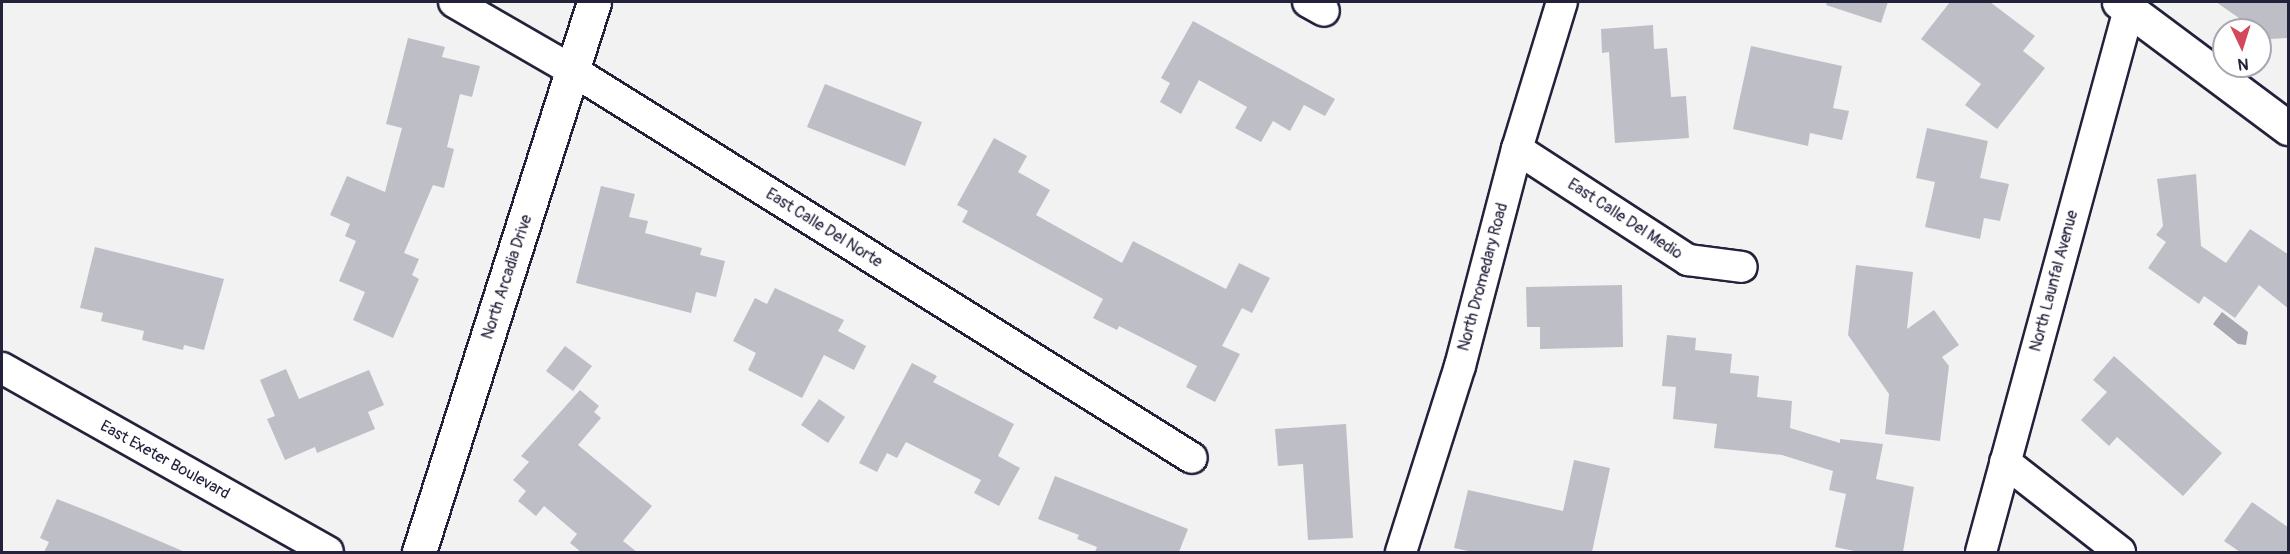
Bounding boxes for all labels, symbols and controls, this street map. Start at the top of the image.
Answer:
north arrow [2212,18,2272,78]
text: N [2237,54,2249,74]
street label: East Calle Del Medio [1564,175,1686,263]
street label: East Calle Del Norte [762,184,886,272]
street label: North Dromedary Road [1454,201,1512,353]
street label: North Launfal Avenue [2026,208,2082,354]
street label: North Arcadia Drive [478,212,536,342]
street label: East Exeter Boulevard [97,416,233,504]

